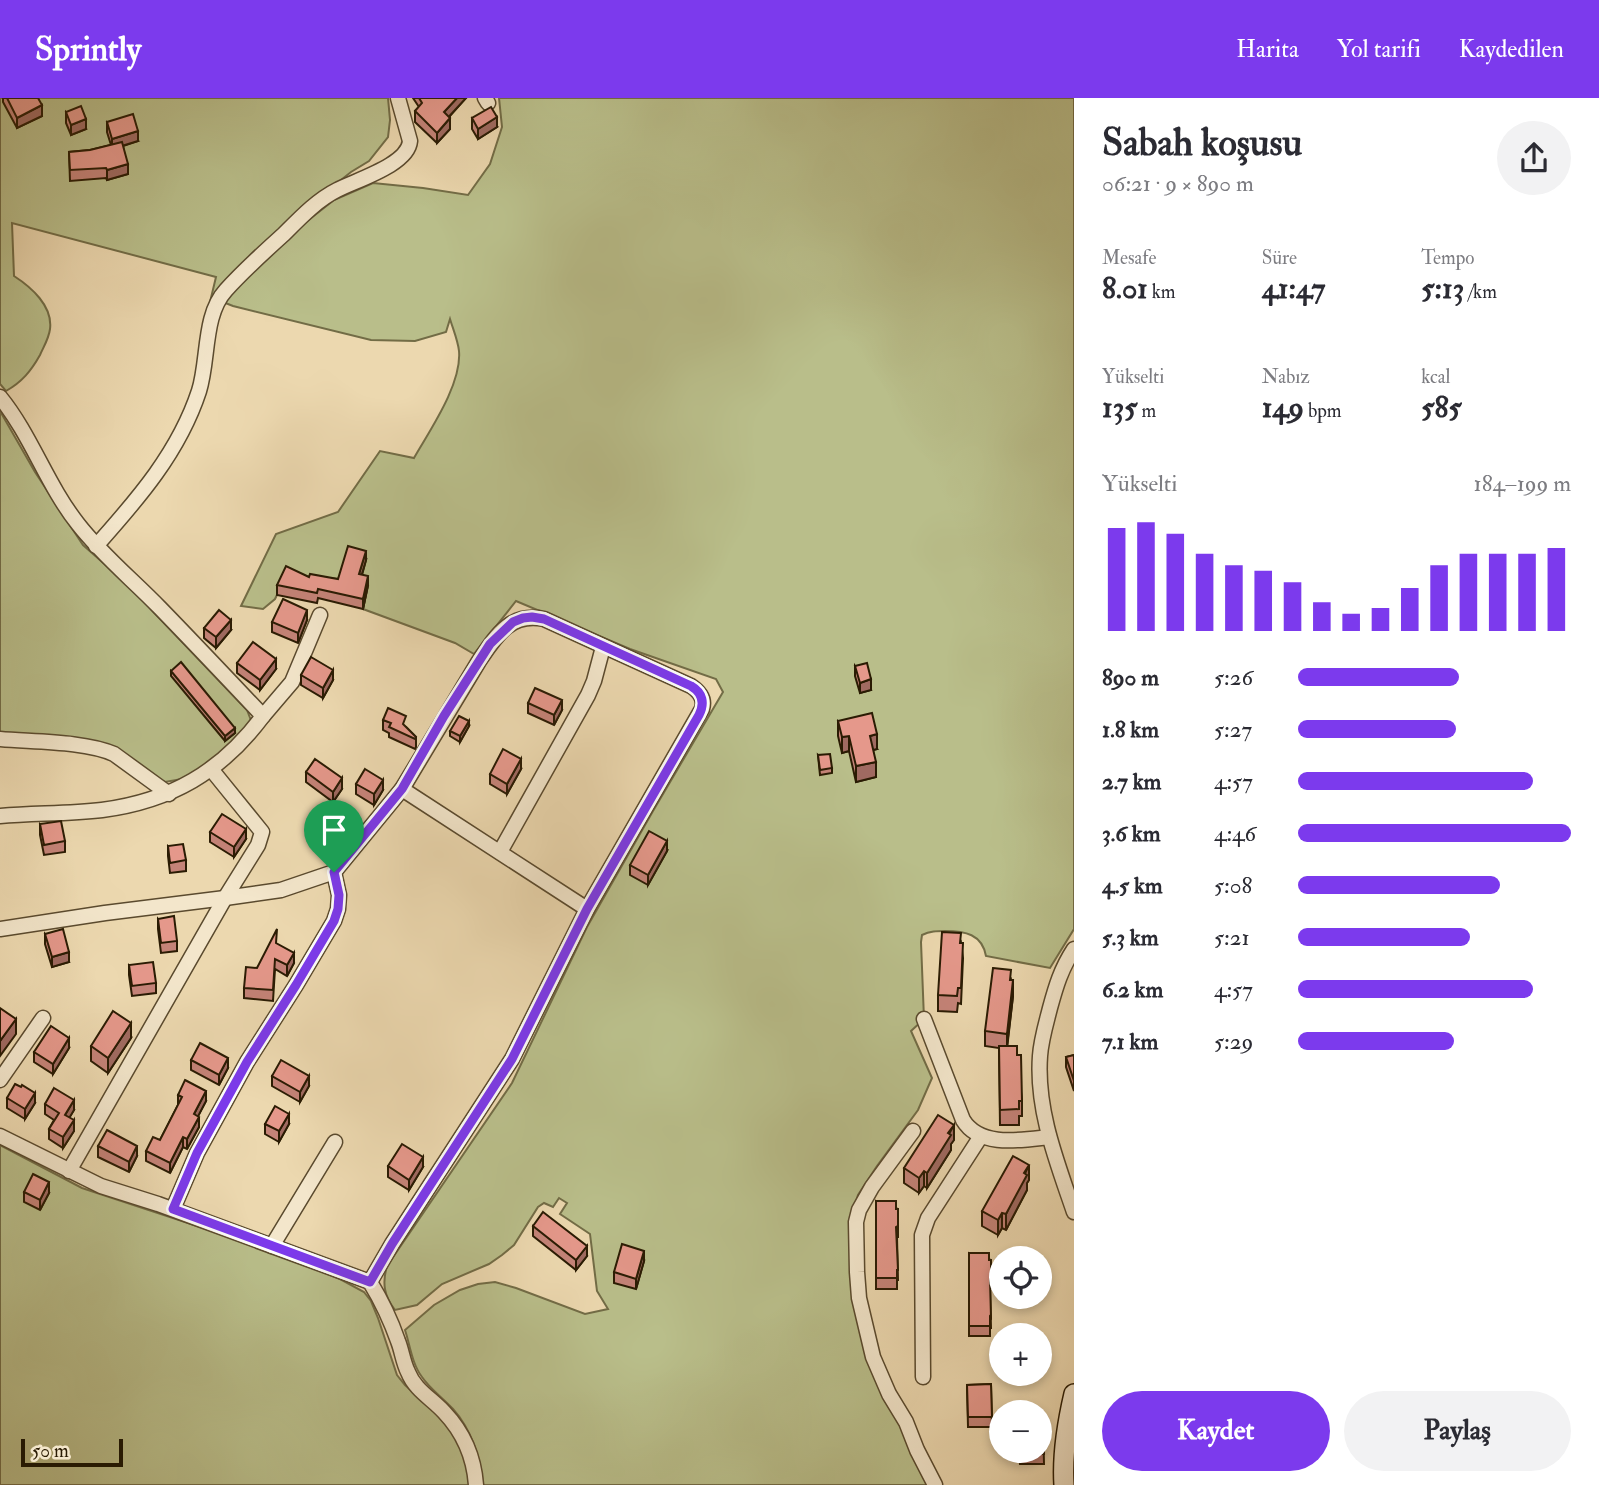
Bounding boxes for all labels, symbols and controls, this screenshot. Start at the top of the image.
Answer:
text: Sprintly [35,29,141,70]
text: Harita [1236,34,1299,65]
text: Yol tarifi [1337,34,1421,65]
text: Kaydedilen [1459,34,1564,65]
text: Sabah koşusu [1102,119,1302,167]
button: share [1497,121,1571,195]
text: 06:21 · 9 × 890 m [1102,169,1254,198]
text: Mesafe [1102,246,1156,270]
text: Süre [1262,246,1297,270]
text: Tempo [1421,246,1474,270]
text: 8.01 [1102,270,1148,307]
text: 41:47 [1262,270,1325,307]
text: 5:13 [1421,270,1464,307]
text: km [1148,280,1176,304]
text: /km [1464,280,1497,304]
text: Yükselti [1102,365,1164,389]
text: Nabız [1262,365,1310,389]
text: kcal [1421,365,1450,389]
text: 135 [1102,389,1137,426]
text: 149 [1262,389,1304,426]
text: 585 [1421,389,1462,426]
text: m [1137,399,1156,423]
text: bpm [1304,399,1342,423]
text: Yükselti [1102,469,1177,498]
text: 184–199 m [1474,469,1571,498]
text: 890 m [1102,663,1159,692]
text: 5:26 [1214,663,1253,692]
text: 1.8 km [1102,715,1159,744]
text: 5:27 [1214,715,1252,744]
text: 2.7 km [1102,767,1161,796]
text: 4:57 [1214,767,1253,796]
pin [304,800,364,872]
icon: arrive [315,811,353,849]
text: 3.6 km [1102,819,1161,848]
text: 4:46 [1214,819,1256,848]
text: 4.5 km [1102,871,1163,900]
text: 5:08 [1214,871,1252,900]
text: 5.3 km [1102,923,1159,952]
text: 5:21 [1214,923,1250,952]
text: 6.2 km [1102,975,1163,1004]
text: 4:57 [1214,975,1253,1004]
text: 7.1 km [1102,1027,1158,1056]
text: 5:29 [1214,1027,1253,1056]
map controls [989,1246,1052,1463]
button: locate [989,1246,1052,1309]
button: + [989,1323,1052,1386]
button: Kaydet [1102,1391,1330,1471]
button: Paylaş [1344,1391,1571,1471]
button: − [989,1400,1052,1463]
scale bar [21,1436,122,1468]
text: 50 m [32,1439,69,1463]

